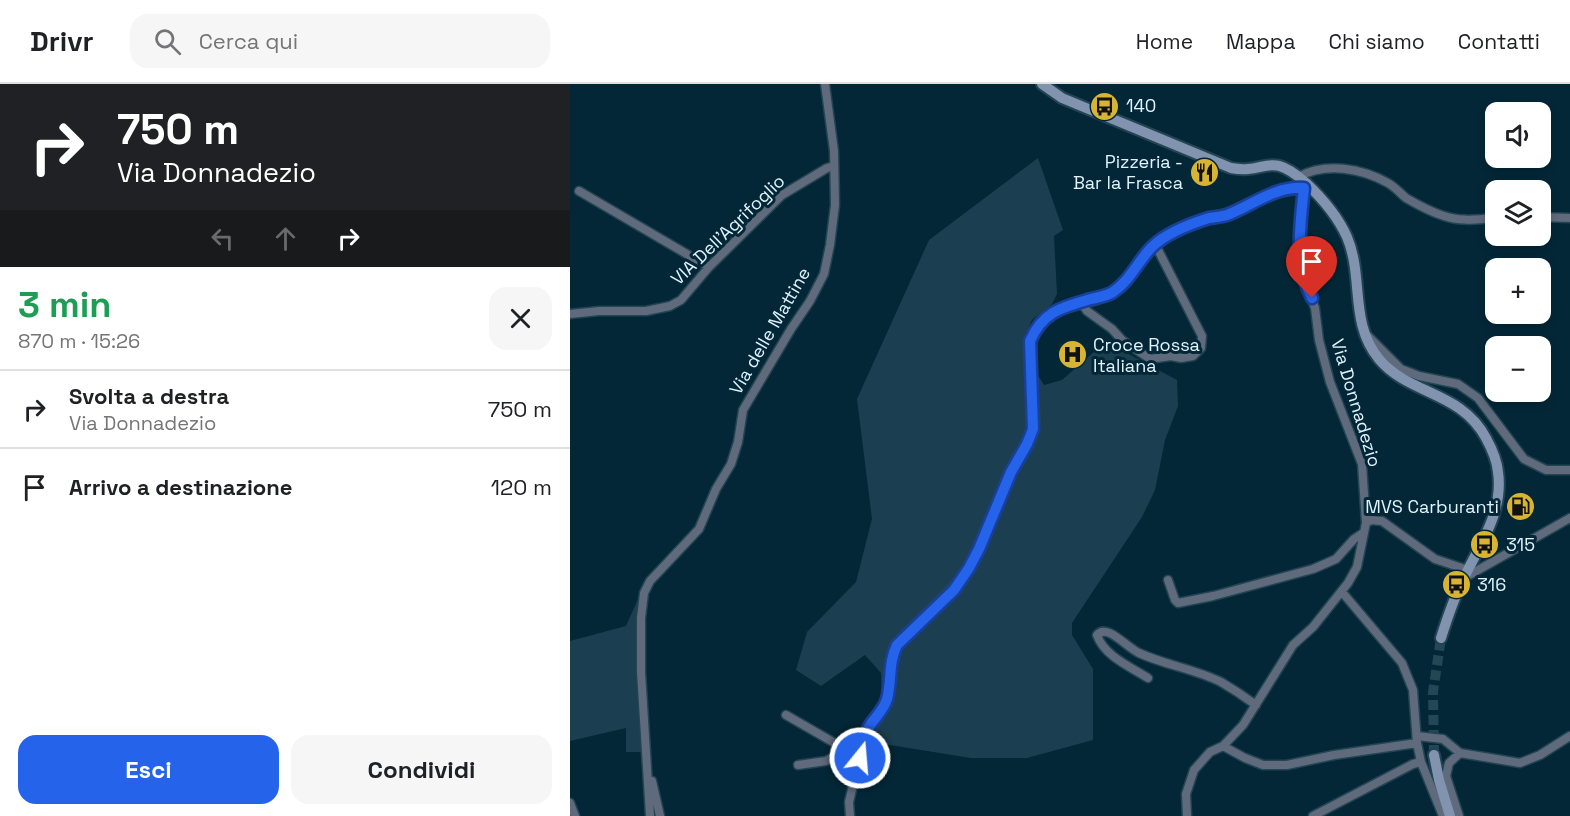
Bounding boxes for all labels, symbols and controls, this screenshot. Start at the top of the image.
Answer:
search box [130,14,550,68]
text: Drivr [30,23,94,59]
icon: search [151,25,184,58]
text: Cerca qui [199,27,298,55]
text: Home [1136,28,1193,55]
text: Mappa [1226,28,1295,55]
text: Chi siamo [1328,28,1425,55]
text: Contatti [1458,28,1540,55]
bus stop icon: 140 [1089,90,1121,122]
place label: 140 [1126,94,1156,117]
map controls [1485,102,1551,402]
button: sound [1485,102,1551,168]
text: 750 m [117,103,239,156]
icon: right [18,108,96,186]
place label: Pizzeria - Bar la Frasca [1073,150,1183,194]
text: Via Donnadezio [117,155,316,190]
restaurant icon: Pizzeria - Bar la Frasca [1188,156,1220,188]
street label: VIA Dell'Agrifoglio [666,169,790,290]
button: layers [1485,180,1551,246]
icon: left [206,222,239,255]
icon: ahead [269,222,302,255]
icon: right [332,222,365,255]
pin [1286,236,1337,298]
icon: arrive [1295,245,1328,278]
button: + [1485,258,1551,324]
street label: Via delle Mattine [724,263,815,398]
text: 3 min [18,282,112,328]
button: close [489,287,552,350]
text: 870 m · 15:26 [18,328,140,354]
place label: Croce Rossa Italiana [1093,333,1200,377]
street label: Via Donnadezio [1326,336,1387,470]
button: − [1485,336,1551,402]
hospital icon: Croce Rossa Italiana [1056,339,1088,371]
text: Svolta a destra [69,382,229,410]
icon: right [18,393,51,426]
text: 750 m [488,395,552,423]
text: Via Donnadezio [69,410,216,436]
icon: arrive [18,471,51,504]
text: Arrivo a destinazione [69,473,292,501]
text: 120 m [491,473,552,501]
fuel station icon: MVS Carburanti [1504,491,1536,523]
place label: MVS Carburanti [1365,495,1499,518]
bus stop icon: 315 [1469,529,1501,561]
place label: 315 [1506,533,1535,556]
bus stop icon: 316 [1440,569,1472,601]
place label: 316 [1477,573,1506,596]
position arrow [828,726,892,790]
button: Esci [18,735,279,804]
button: Condividi [291,735,552,804]

